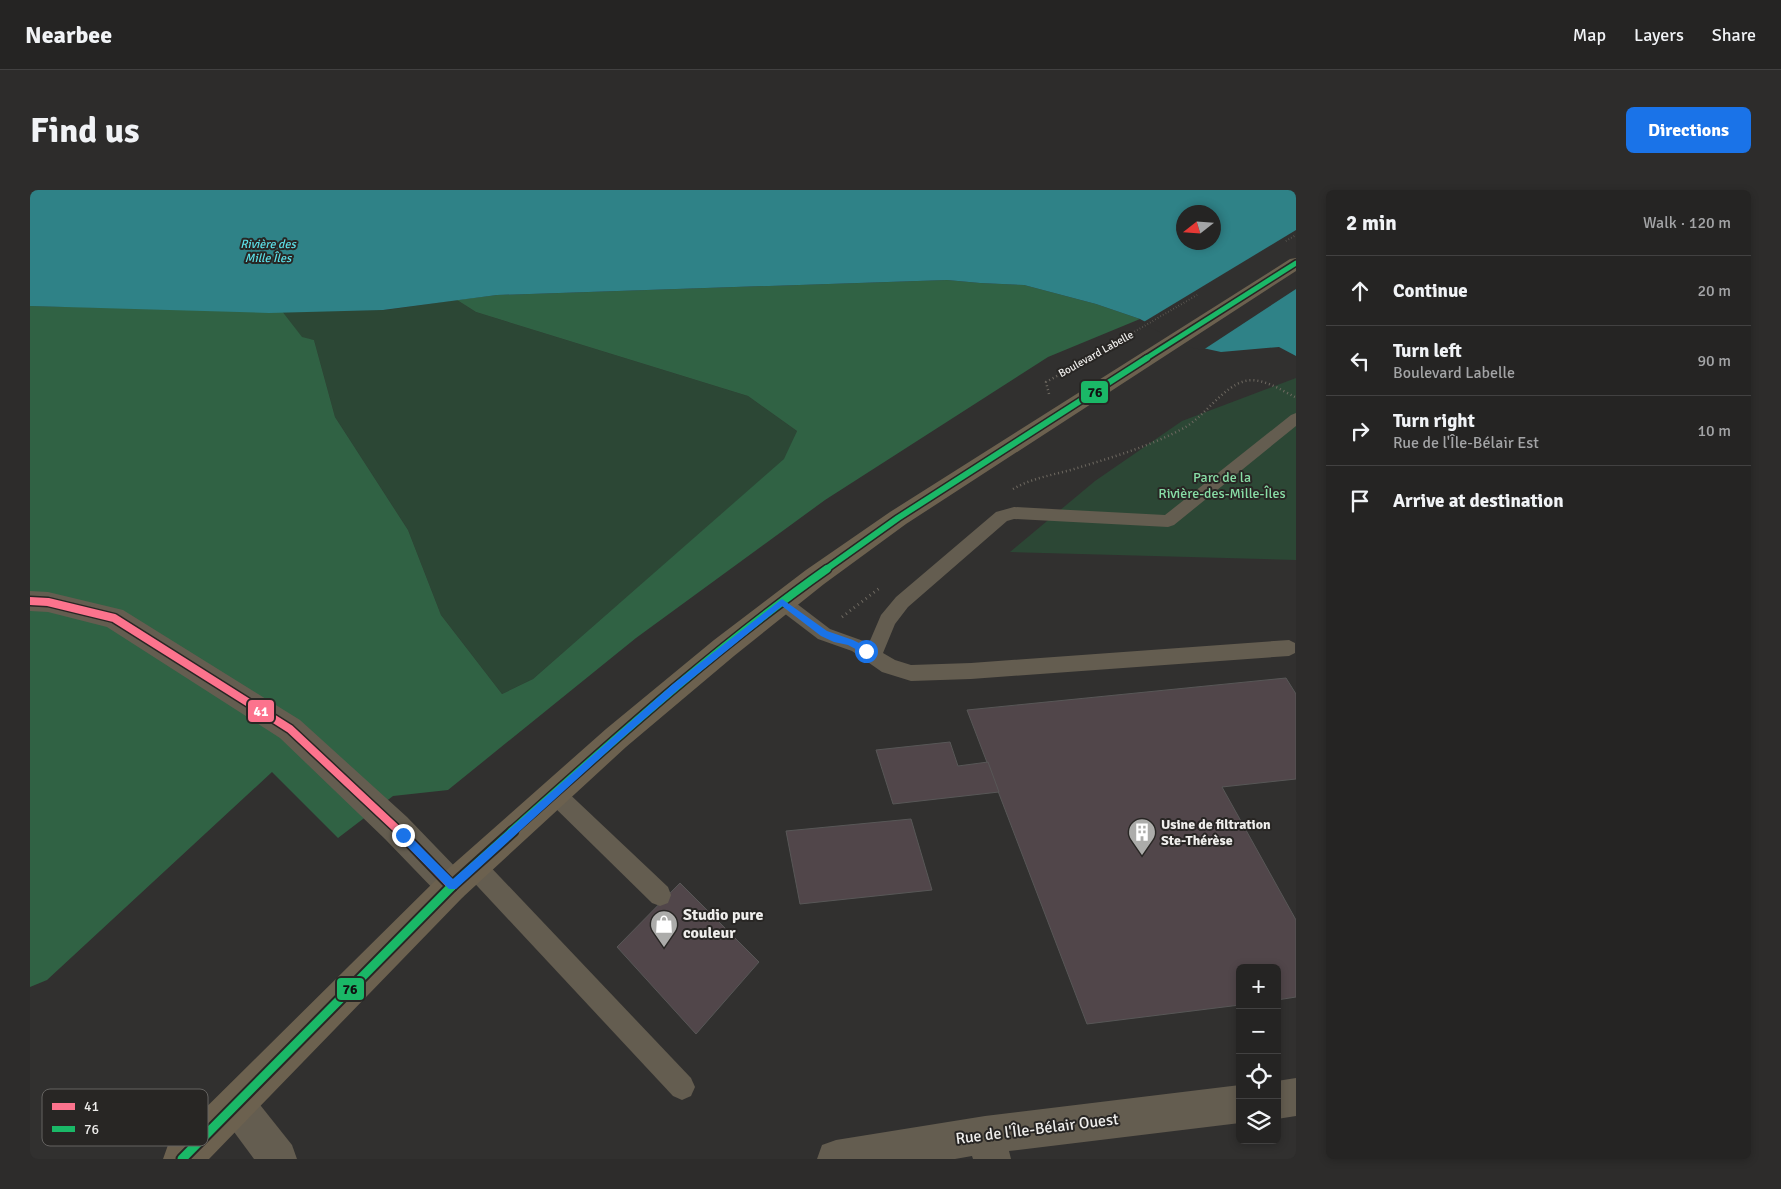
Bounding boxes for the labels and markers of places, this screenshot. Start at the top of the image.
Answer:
place label: Usine de filtration Ste-Thérèse [1161,816,1271,849]
building icon: Usine de filtration Ste-Thérèse [1127,817,1157,856]
place label: Studio pure couleur [683,905,763,943]
shop icon: Studio pure couleur [649,909,679,948]

